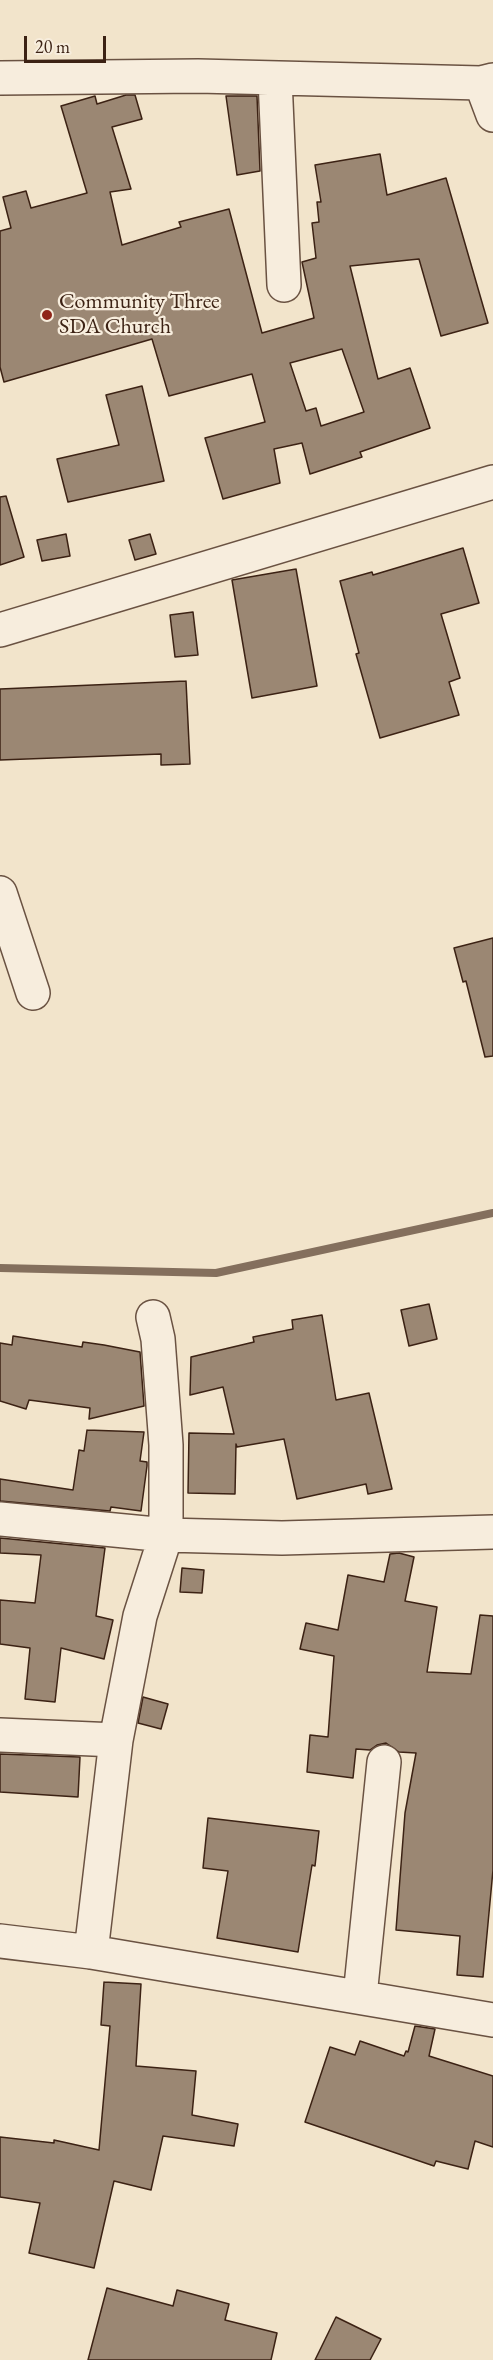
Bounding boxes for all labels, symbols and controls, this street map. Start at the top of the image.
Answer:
scale bar [27,24,110,62]
text: 20 m [35,35,70,58]
place label: Community Three SDA Church [59,289,220,340]
marker: Community Three SDA Church [40,308,54,322]

